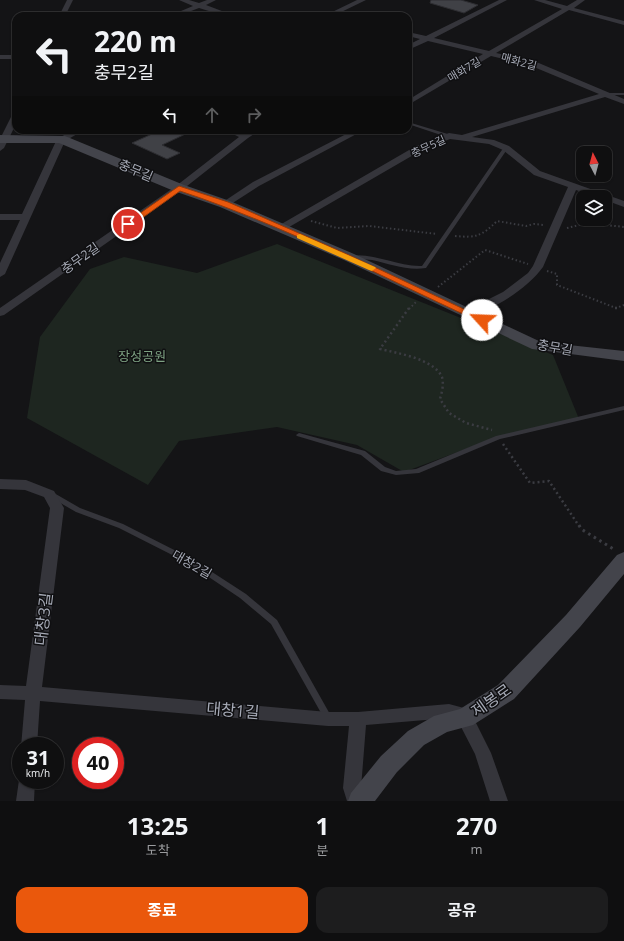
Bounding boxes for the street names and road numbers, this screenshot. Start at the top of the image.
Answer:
street label: 매화2길 [499,49,539,73]
street label: 매화7길 [444,53,484,85]
street label: 충무5길 [408,131,448,161]
street label: 충무길 [116,155,156,185]
street label: 충무2길 [57,238,103,278]
street label: 충무길 [536,335,574,359]
street label: 대창2길 [169,545,215,583]
street label: 대창3길 [29,591,57,647]
street label: 제봉로 [467,678,516,722]
street label: 대창1길 [205,697,261,723]

